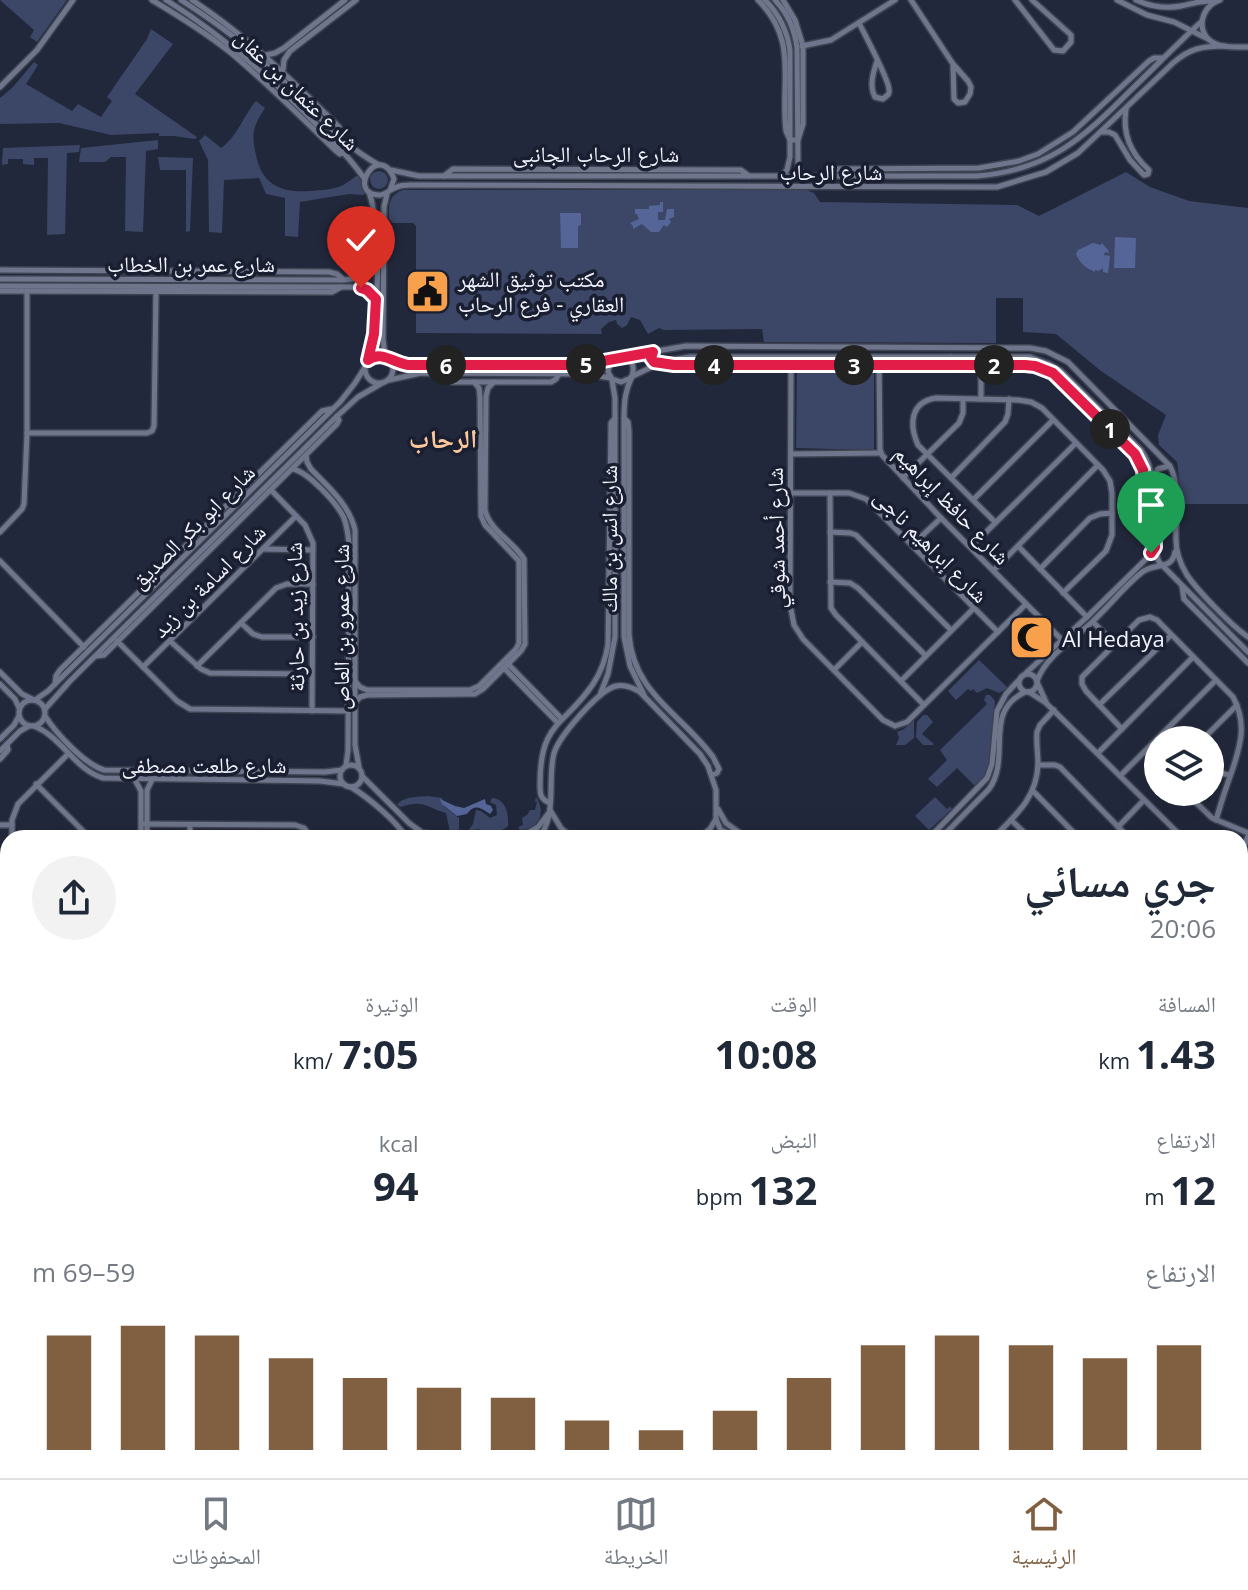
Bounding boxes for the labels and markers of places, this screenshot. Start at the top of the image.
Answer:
pin [327,206,395,288]
place label: مكتب توثيق الشهر العقاري - فرع الرحاب [457,263,624,322]
public building icon: مكتب توثيق الشهر العقاري - فرع الرحاب [403,267,451,315]
pin: 5 [566,344,606,384]
pin: 6 [426,345,466,385]
pin: 4 [694,345,734,385]
pin: 3 [834,345,874,385]
pin: 2 [974,345,1014,385]
pin: 1 [1090,409,1130,449]
pin [1117,471,1185,553]
mosque icon: Al Hedaya [1007,614,1055,662]
place label: Al Hedaya [1062,623,1165,653]

